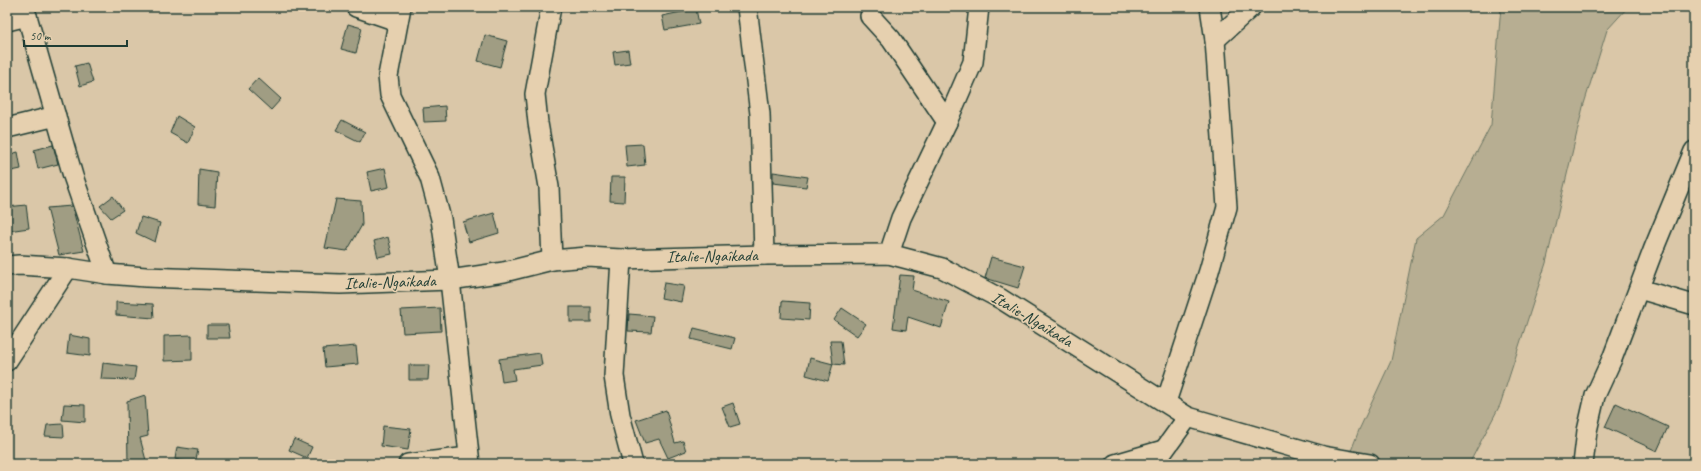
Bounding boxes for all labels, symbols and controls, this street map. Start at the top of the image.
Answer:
scale bar [24,22,127,48]
text: 50 m [30,28,52,44]
street label: Italie-Ngaîkada [666,245,759,267]
street label: Italie-Ngaîkada [344,270,437,294]
street label: Italie-Ngaîkada [987,286,1078,352]

